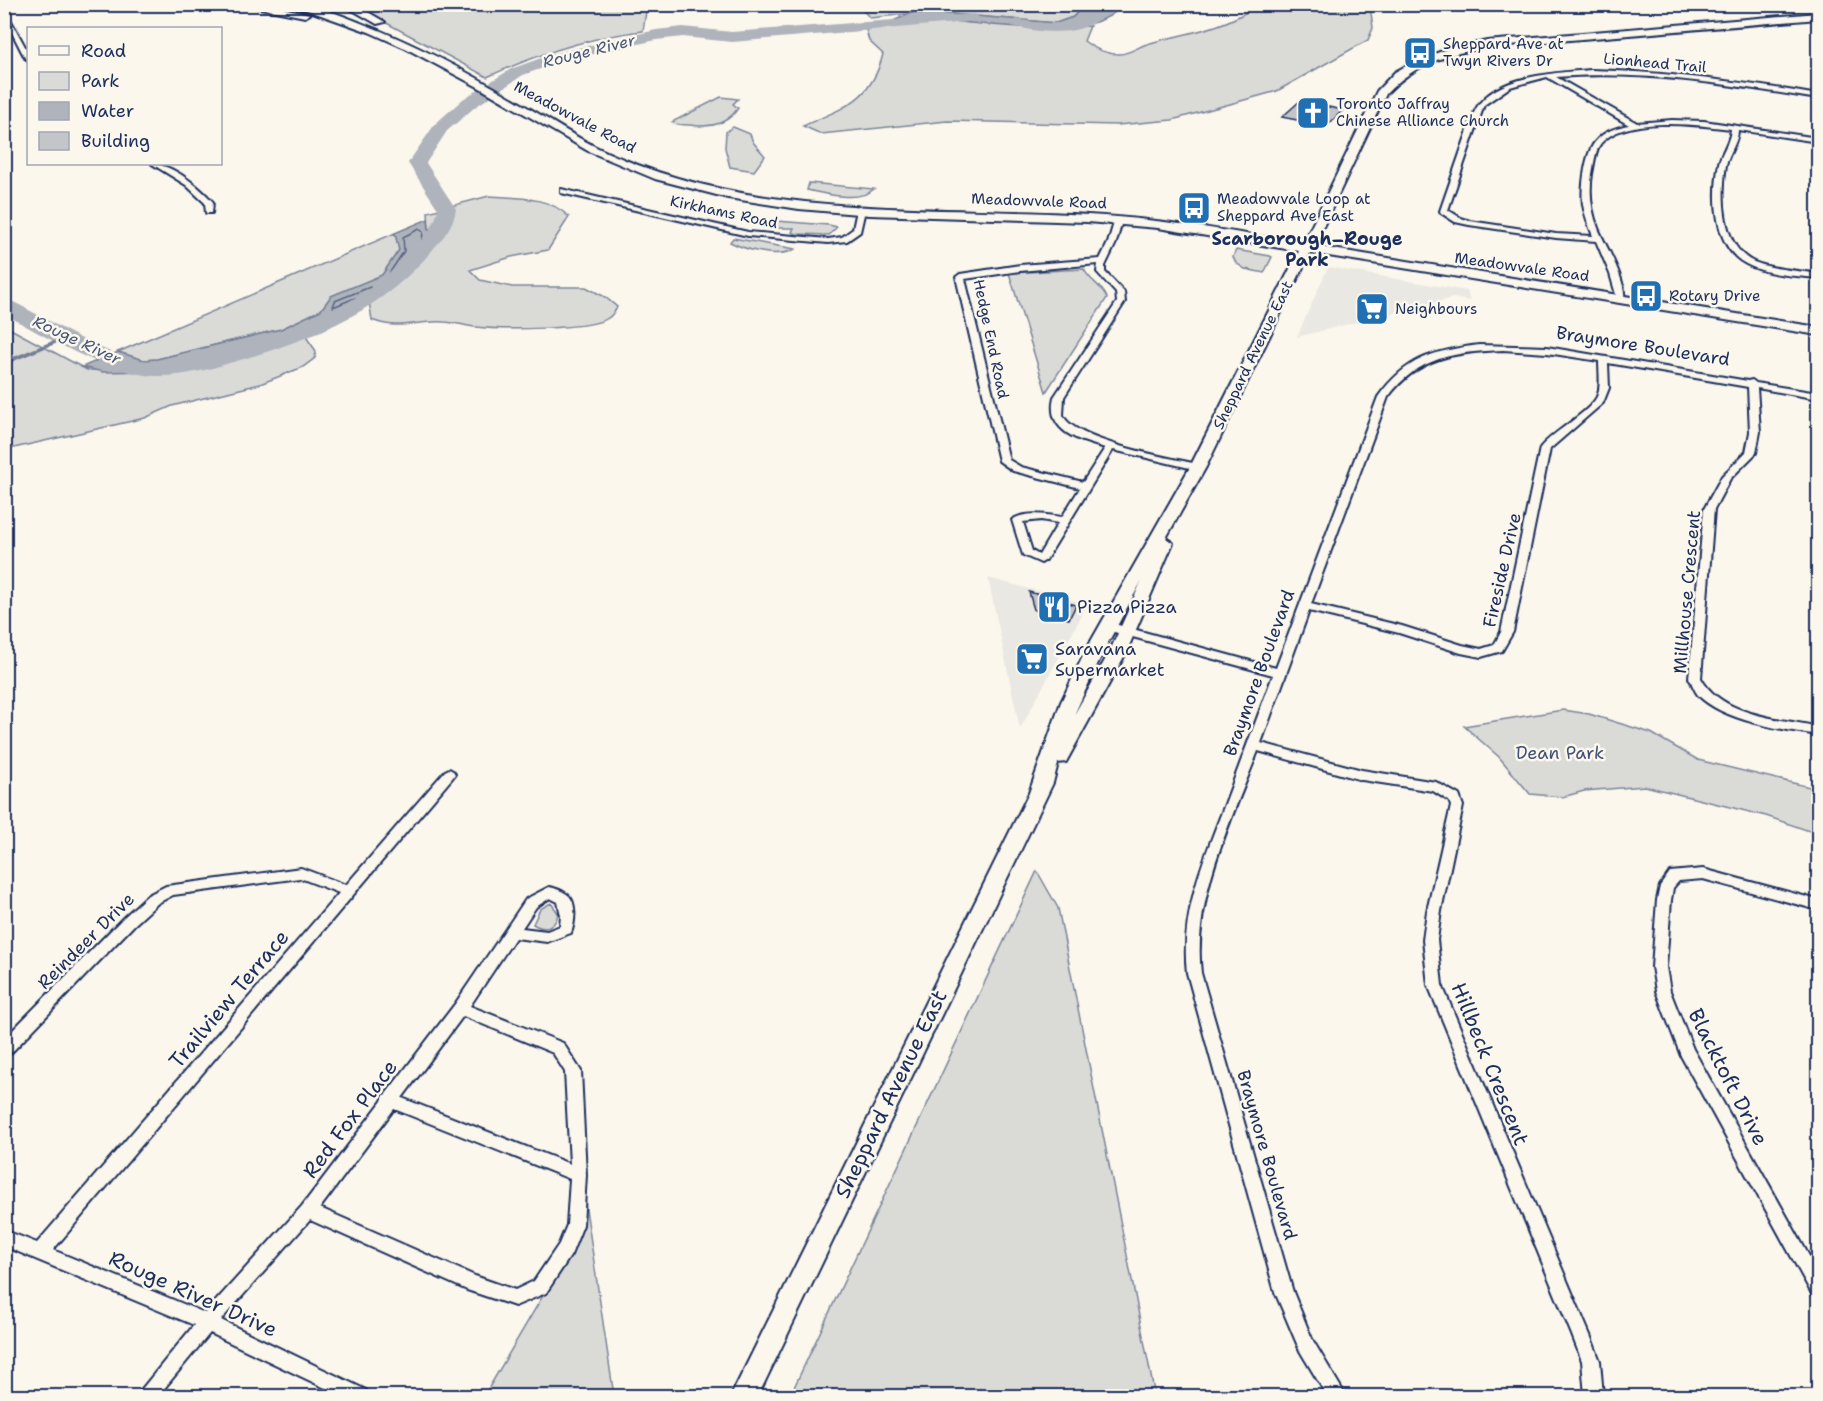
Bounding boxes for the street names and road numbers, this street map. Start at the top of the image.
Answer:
street label: Lionhead Trail [1603,49,1708,78]
street label: Meadowvale Road [510,76,640,158]
street label: Meadowvale Road [971,189,1108,213]
street label: Kirkhams Road [668,191,780,233]
street label: Meadowvale Road [1453,248,1591,286]
street label: Hedge End Road [969,277,1014,401]
street label: Sheppard Avenue East [1208,277,1298,433]
street label: Braymore Boulevard [1554,320,1732,372]
street label: Millhouse Crescent [1668,509,1706,675]
street label: Fireside Drive [1477,510,1527,630]
street label: Braymore Boulevard [1218,586,1300,760]
street label: Reindeer Drive [32,887,140,995]
street label: Trailview Terrace [163,924,295,1074]
street label: Hillbeck Crescent [1445,978,1535,1150]
street label: Sheppard Avenue East [828,985,954,1203]
street label: Blacktoft Drive [1681,1004,1775,1150]
street label: Red Fox Place [296,1054,404,1184]
street label: Braymore Boulevard [1231,1067,1303,1243]
street label: Rouge River Drive [104,1244,282,1344]

